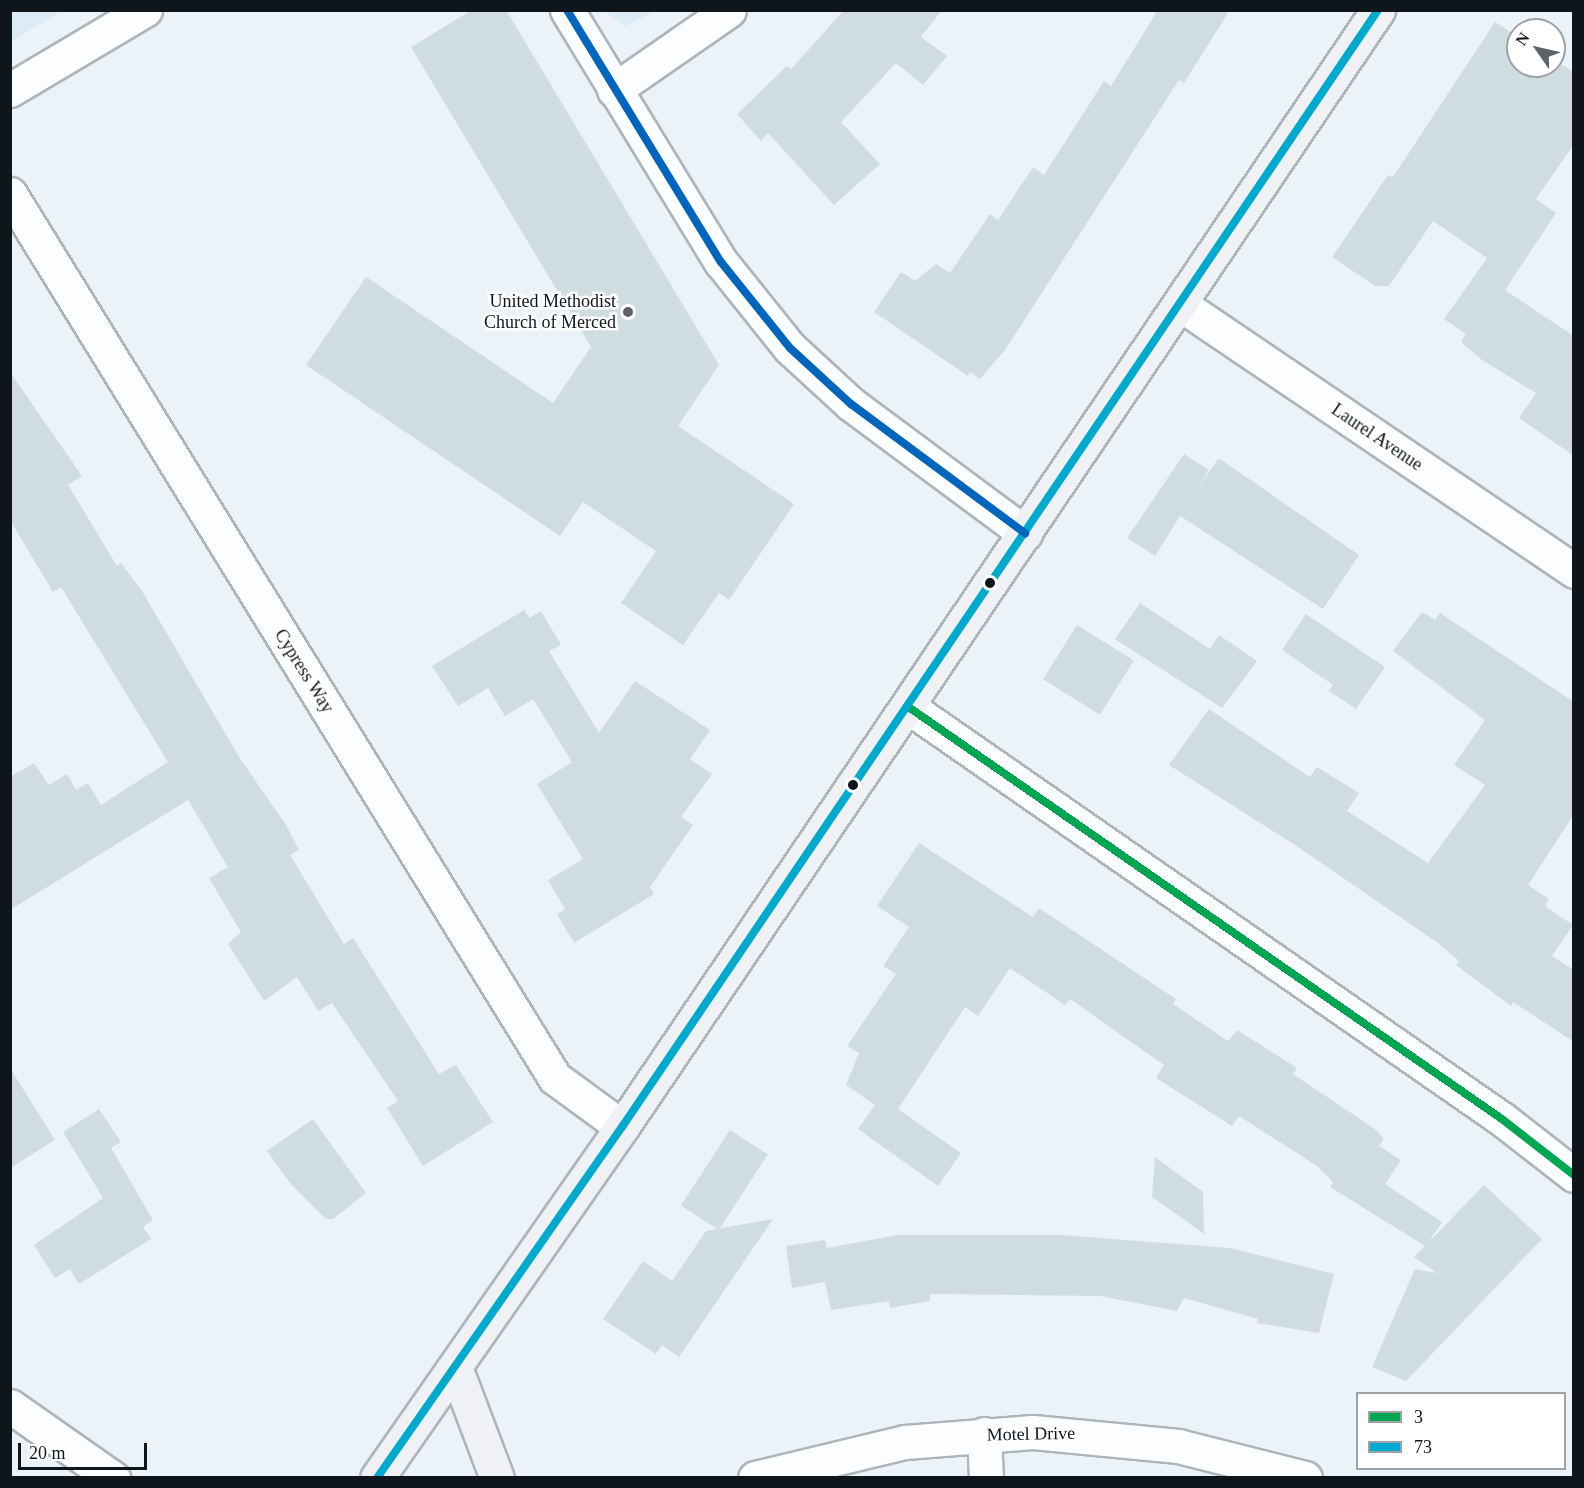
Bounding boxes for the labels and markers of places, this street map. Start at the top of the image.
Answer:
place label: United Methodist Church of Merced [484,291,616,334]
marker: United Methodist Church of Merced [621,305,635,319]
unlabelled marker [984,577,996,589]
unlabelled marker [847,779,859,791]

